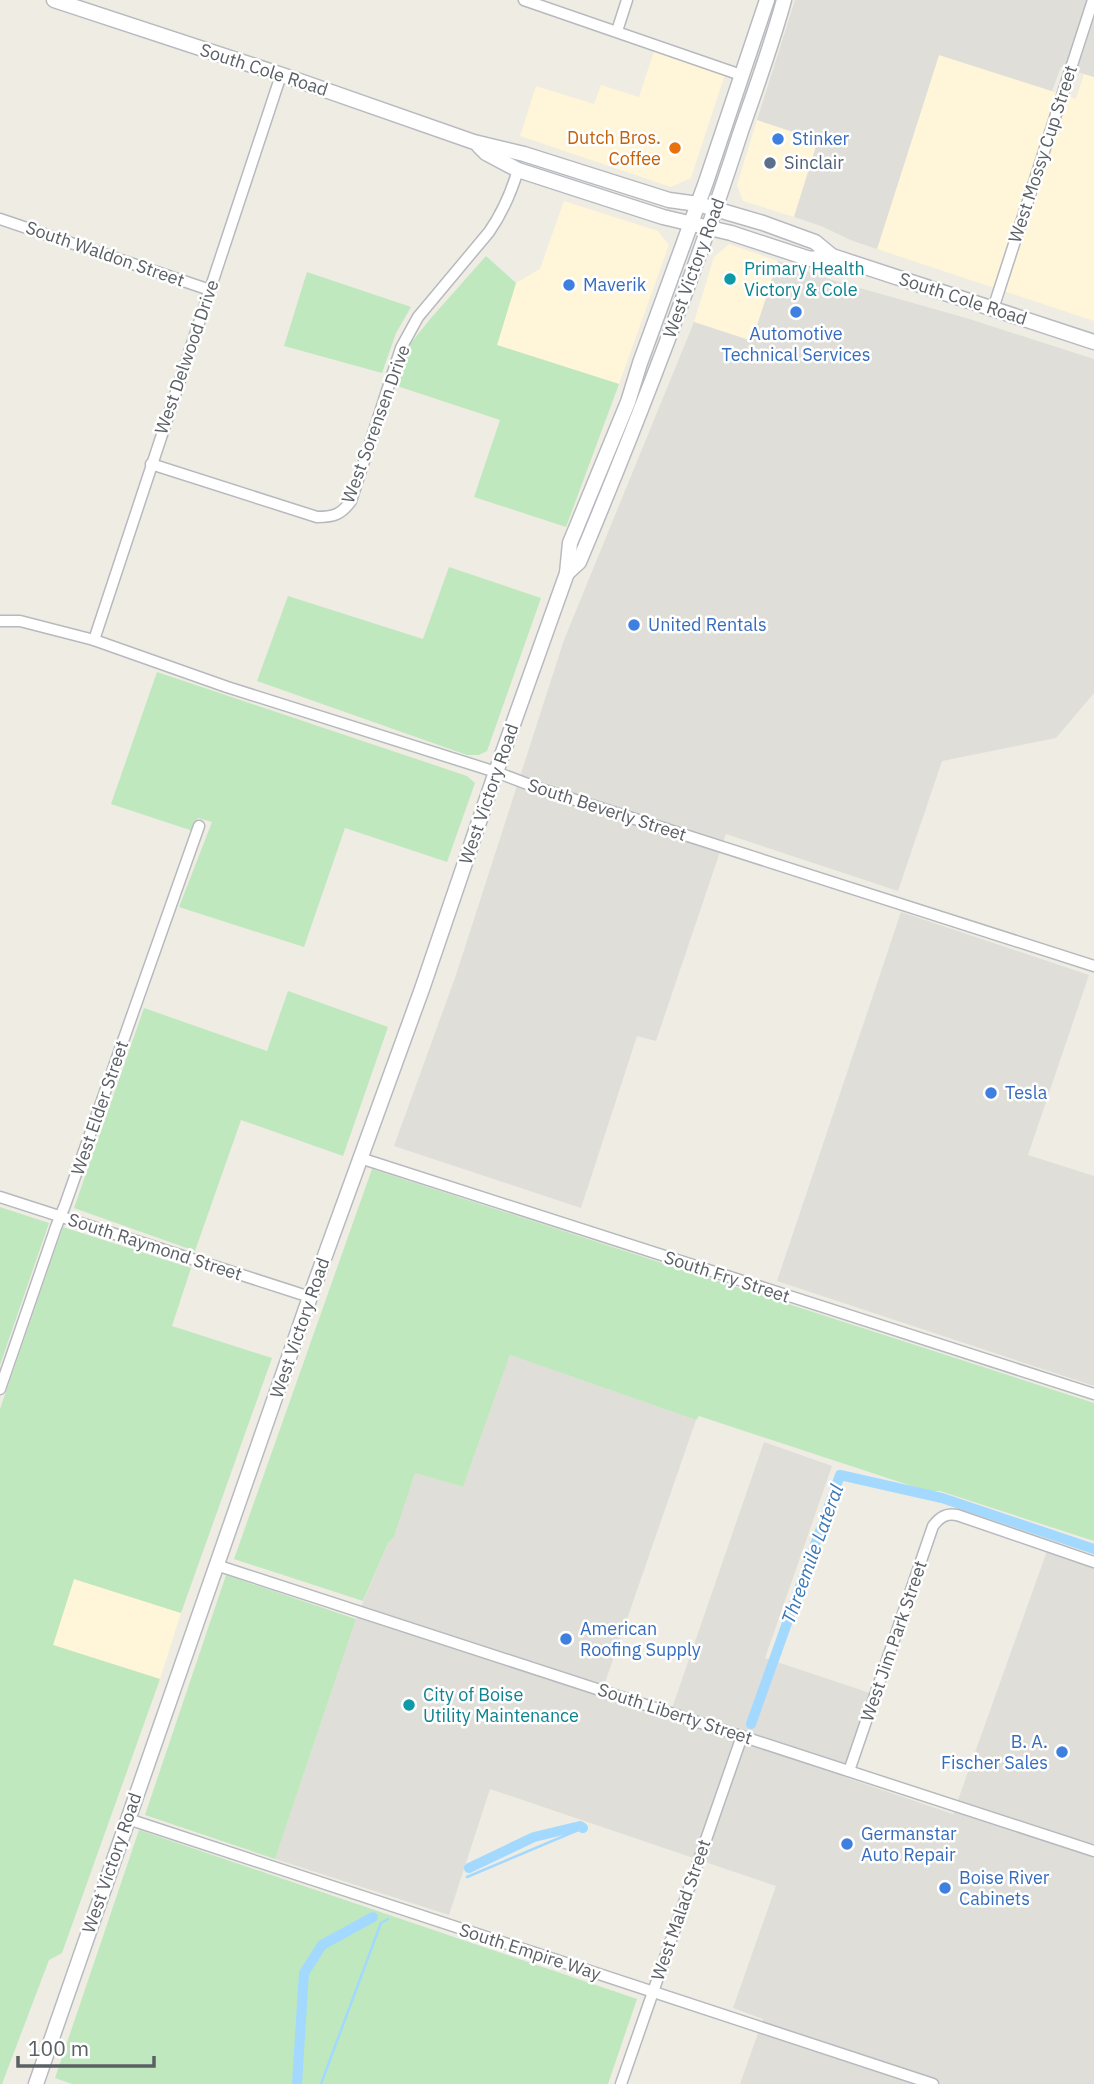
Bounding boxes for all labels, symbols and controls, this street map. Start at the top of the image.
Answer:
street label: South Cole Road [197,38,331,101]
street label: West Mossy Cup Street [1003,62,1082,246]
place label: Dutch Bros. Coffee [567,126,661,170]
place label: Stinker [792,127,850,150]
marker: Stinker [770,131,786,147]
marker: Dutch Bros. Coffee [667,140,683,156]
place label: Sinclair [784,151,844,174]
marker: Sinclair [762,155,778,171]
street label: West Victory Road [658,195,729,341]
street label: South Waldon Street [23,216,188,291]
place label: Primary Health Victory & Cole [744,257,865,301]
street label: South Cole Road [896,267,1030,330]
marker: Primary Health Victory & Cole [722,271,738,287]
place label: Maverik [583,273,647,296]
street label: West Delwood Drive [149,276,224,437]
marker: Maverik [561,277,577,293]
marker: Automotive Technical Services [788,304,804,320]
place label: Automotive Technical Services [722,322,870,366]
street label: West Sorensen Drive [336,341,415,506]
place label: United Rentals [648,613,767,636]
marker: United Rentals [626,617,642,633]
street label: West Victory Road [454,721,523,867]
street label: South Beverly Street [525,773,689,846]
street label: West Elder Street [66,1038,133,1178]
place label: Tesla [1005,1081,1048,1104]
marker: Tesla [983,1085,999,1101]
street label: South Raymond Street [65,1208,245,1286]
street label: South Fry Street [661,1245,793,1308]
street label: West Victory Road [265,1255,334,1401]
water label: Threemile Lateral [776,1481,848,1627]
street label: West Jim Park Street [855,1557,932,1724]
place label: American Roofing Supply [580,1617,701,1661]
marker: American Roofing Supply [558,1631,574,1647]
street label: South Liberty Street [595,1678,755,1749]
place label: City of Boise Utility Maintenance [423,1683,579,1727]
marker: City of Boise Utility Maintenance [401,1697,417,1713]
place label: B. A. Fischer Sales [941,1730,1048,1774]
marker: B. A. Fischer Sales [1054,1744,1070,1760]
street label: West Victory Road [77,1790,146,1936]
place label: Germanstar Auto Repair [861,1822,957,1866]
street label: West Malad Street [646,1836,715,1983]
marker: Germanstar Auto Repair [839,1836,855,1852]
place label: Boise River Cabinets [959,1866,1050,1910]
marker: Boise River Cabinets [937,1880,953,1896]
street label: South Empire Way [456,1918,604,1985]
scale bar [18,2024,154,2068]
text: 100 m [28,2034,89,2062]

